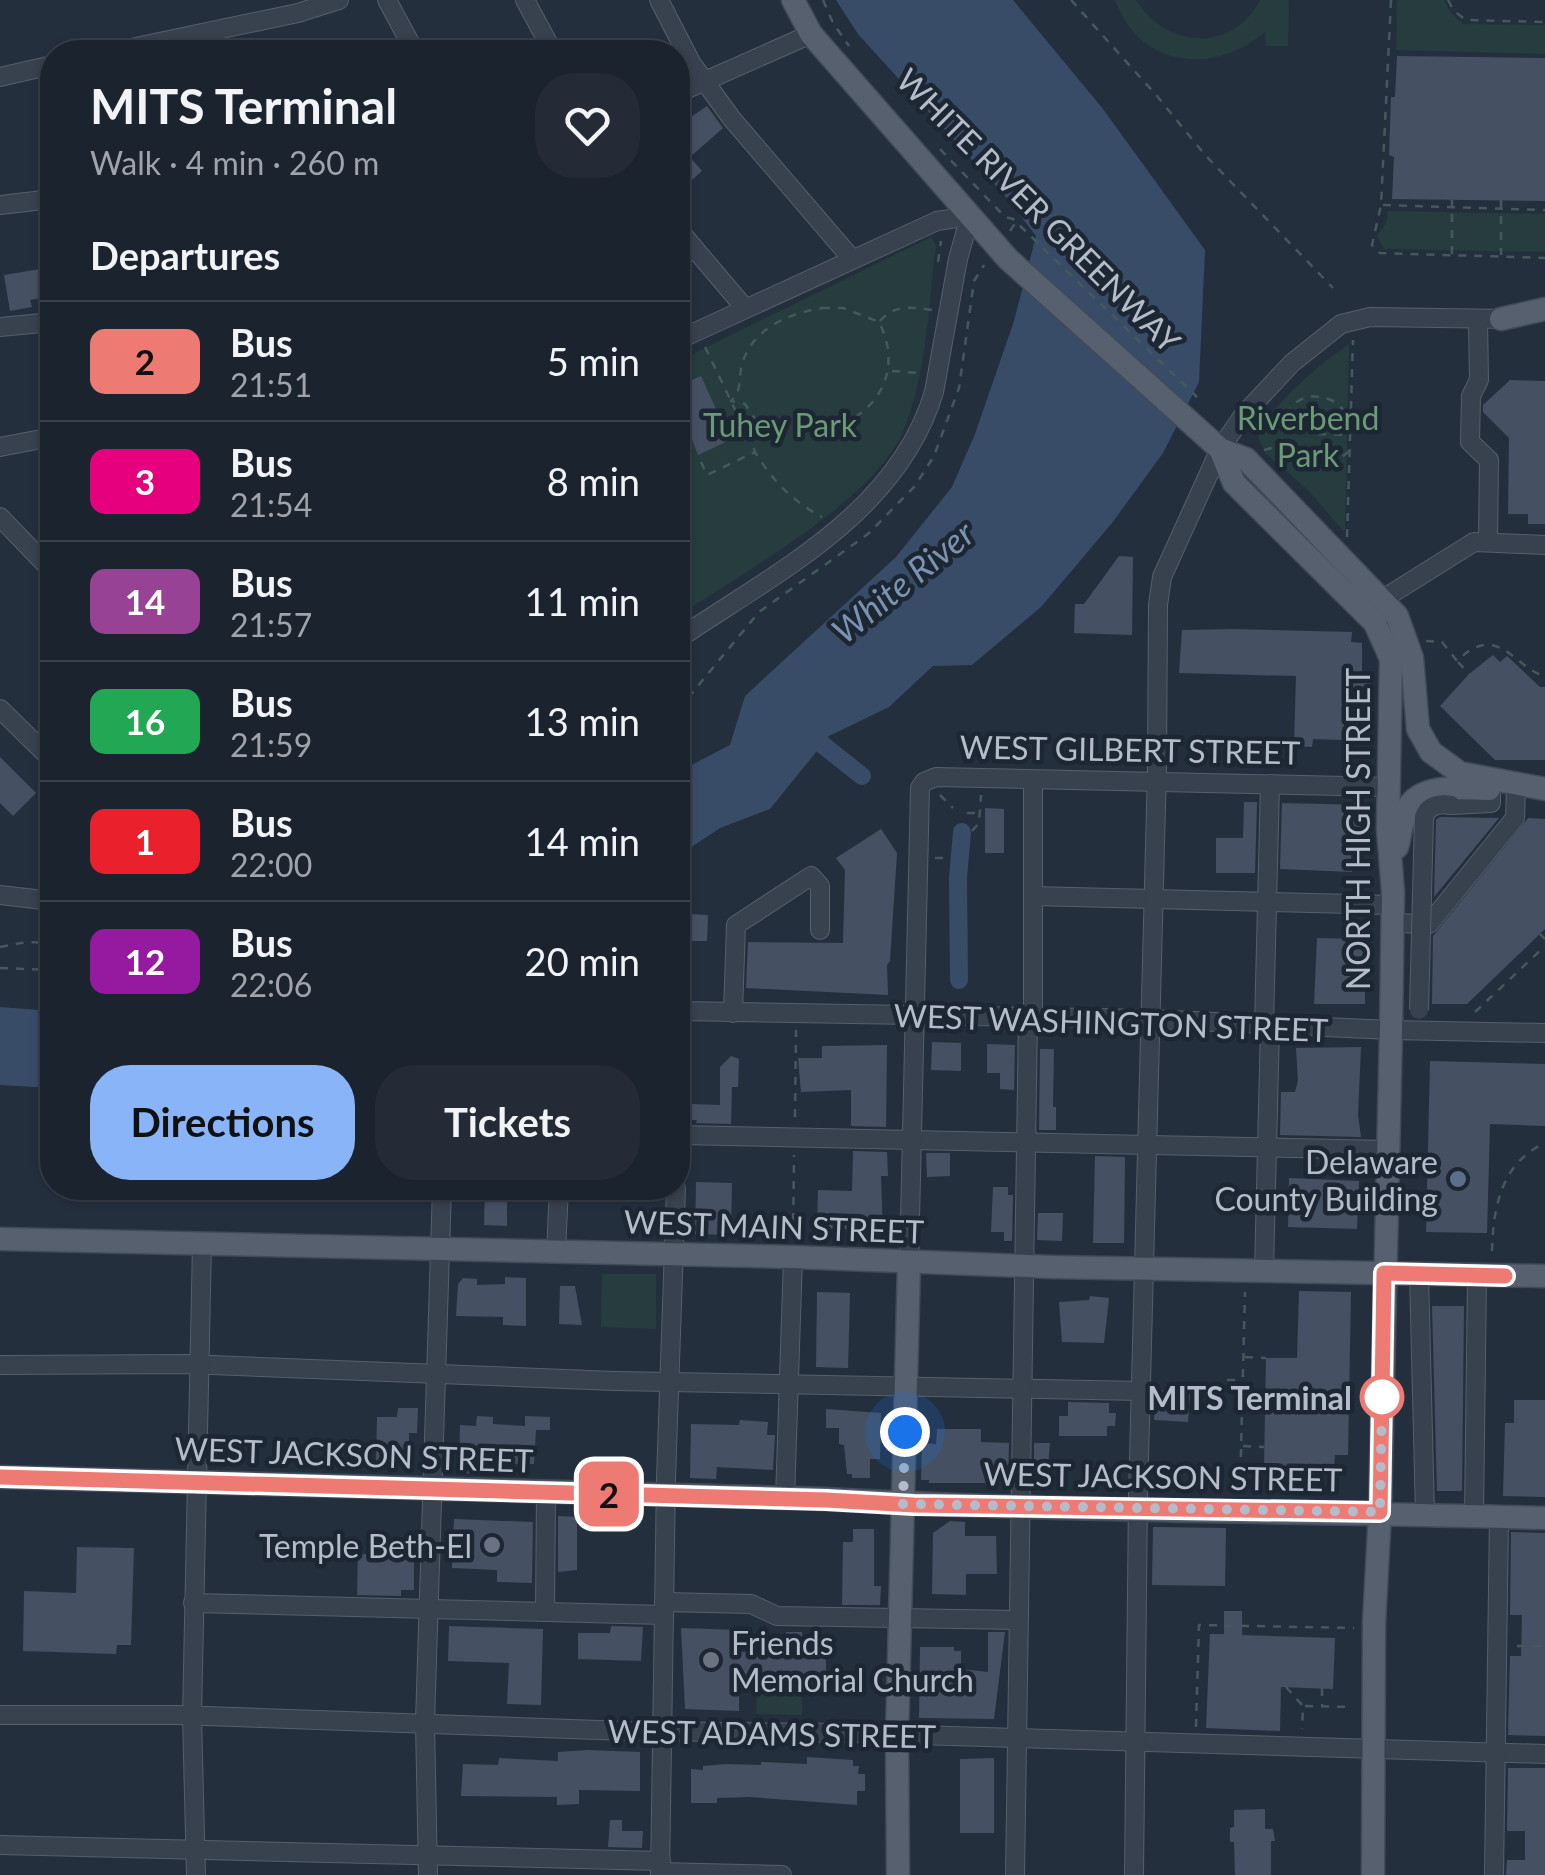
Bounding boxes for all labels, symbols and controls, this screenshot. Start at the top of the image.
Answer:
street label: WHITE RIVER GREENWAY [889,60,1189,360]
button: heart [535,73,640,178]
text: MITS Terminal [90,77,397,134]
text: Walk · 4 min · 260 m [90,143,379,182]
text: Departures [90,232,280,278]
text: Bus [230,319,293,365]
text: 5 min [547,338,640,384]
text: 2 [135,340,155,382]
text: 21:51 [230,365,312,404]
park label: Riverbend Park [1237,398,1379,474]
park label: Tuhey Park [703,405,858,444]
text: Bus [230,439,293,485]
text: 8 min [547,458,640,504]
text: 3 [135,460,155,502]
text: 21:54 [230,485,312,524]
water label: White River [823,510,982,651]
text: Bus [230,559,293,605]
text: 11 min [525,578,640,624]
text: 14 [125,580,165,622]
text: 21:57 [230,605,312,644]
street label: NORTH HIGH STREET [1338,668,1377,990]
text: Bus [230,679,293,725]
text: 13 min [525,698,640,744]
text: 16 [125,700,165,742]
text: 21:59 [230,725,312,764]
street label: WEST GILBERT STREET [959,727,1301,771]
text: Bus [230,799,293,845]
text: 14 min [525,818,640,864]
text: 1 [135,820,155,862]
text: 22:00 [230,845,312,884]
text: Bus [230,919,293,965]
text: 20 min [525,938,640,984]
text: 12 [125,940,165,982]
text: 22:06 [230,965,312,1004]
street label: WEST WASHINGTON STREET [893,995,1329,1049]
button: Directions [90,1065,355,1180]
button: Tickets [375,1065,640,1180]
place label: Delaware County Building [1214,1142,1438,1218]
marker: Delaware County Building [1447,1168,1469,1190]
street label: WEST MAIN STREET [623,1201,925,1251]
marker: MITS Terminal [1361,1376,1403,1418]
place label: MITS Terminal [1147,1378,1352,1417]
your location [880,1407,930,1457]
street label: WEST JACKSON STREET [174,1428,534,1480]
street label: WEST JACKSON STREET [983,1453,1343,1499]
line badge: 2 [576,1462,642,1526]
text: 2 [599,1473,619,1515]
place label: Temple Beth-El [259,1526,472,1565]
marker: Temple Beth-El [481,1534,503,1556]
place label: Friends Memorial Church [731,1623,974,1699]
marker: Friends Memorial Church [700,1649,722,1671]
street label: WEST ADAMS STREET [607,1711,937,1755]

